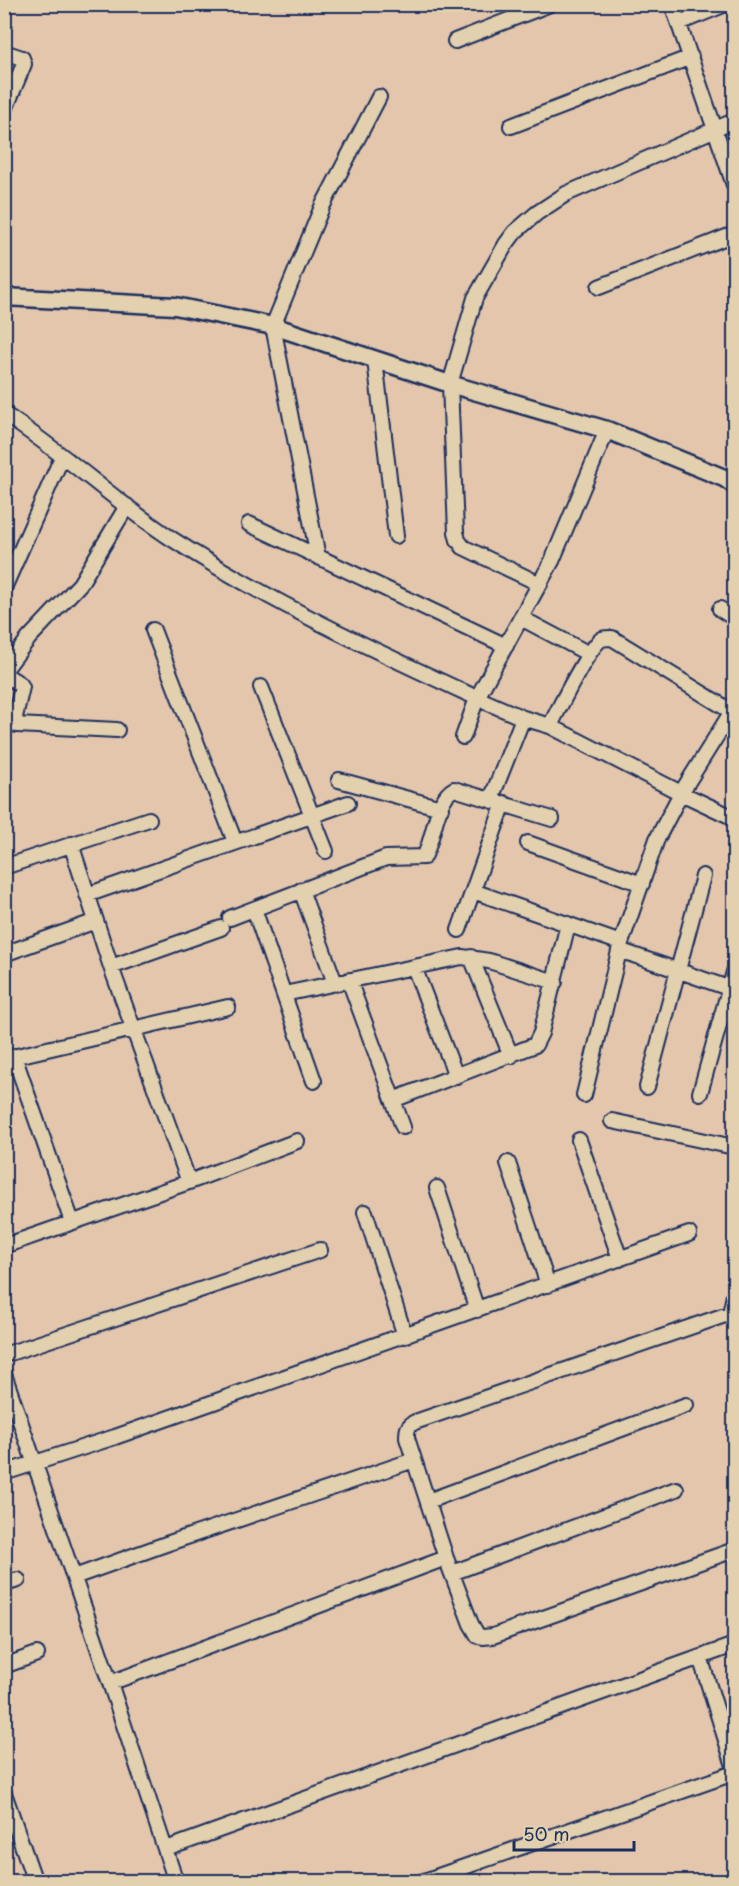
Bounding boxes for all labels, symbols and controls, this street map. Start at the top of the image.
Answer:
scale bar [514,1814,634,1852]
text: 50 m [523,1820,570,1847]

